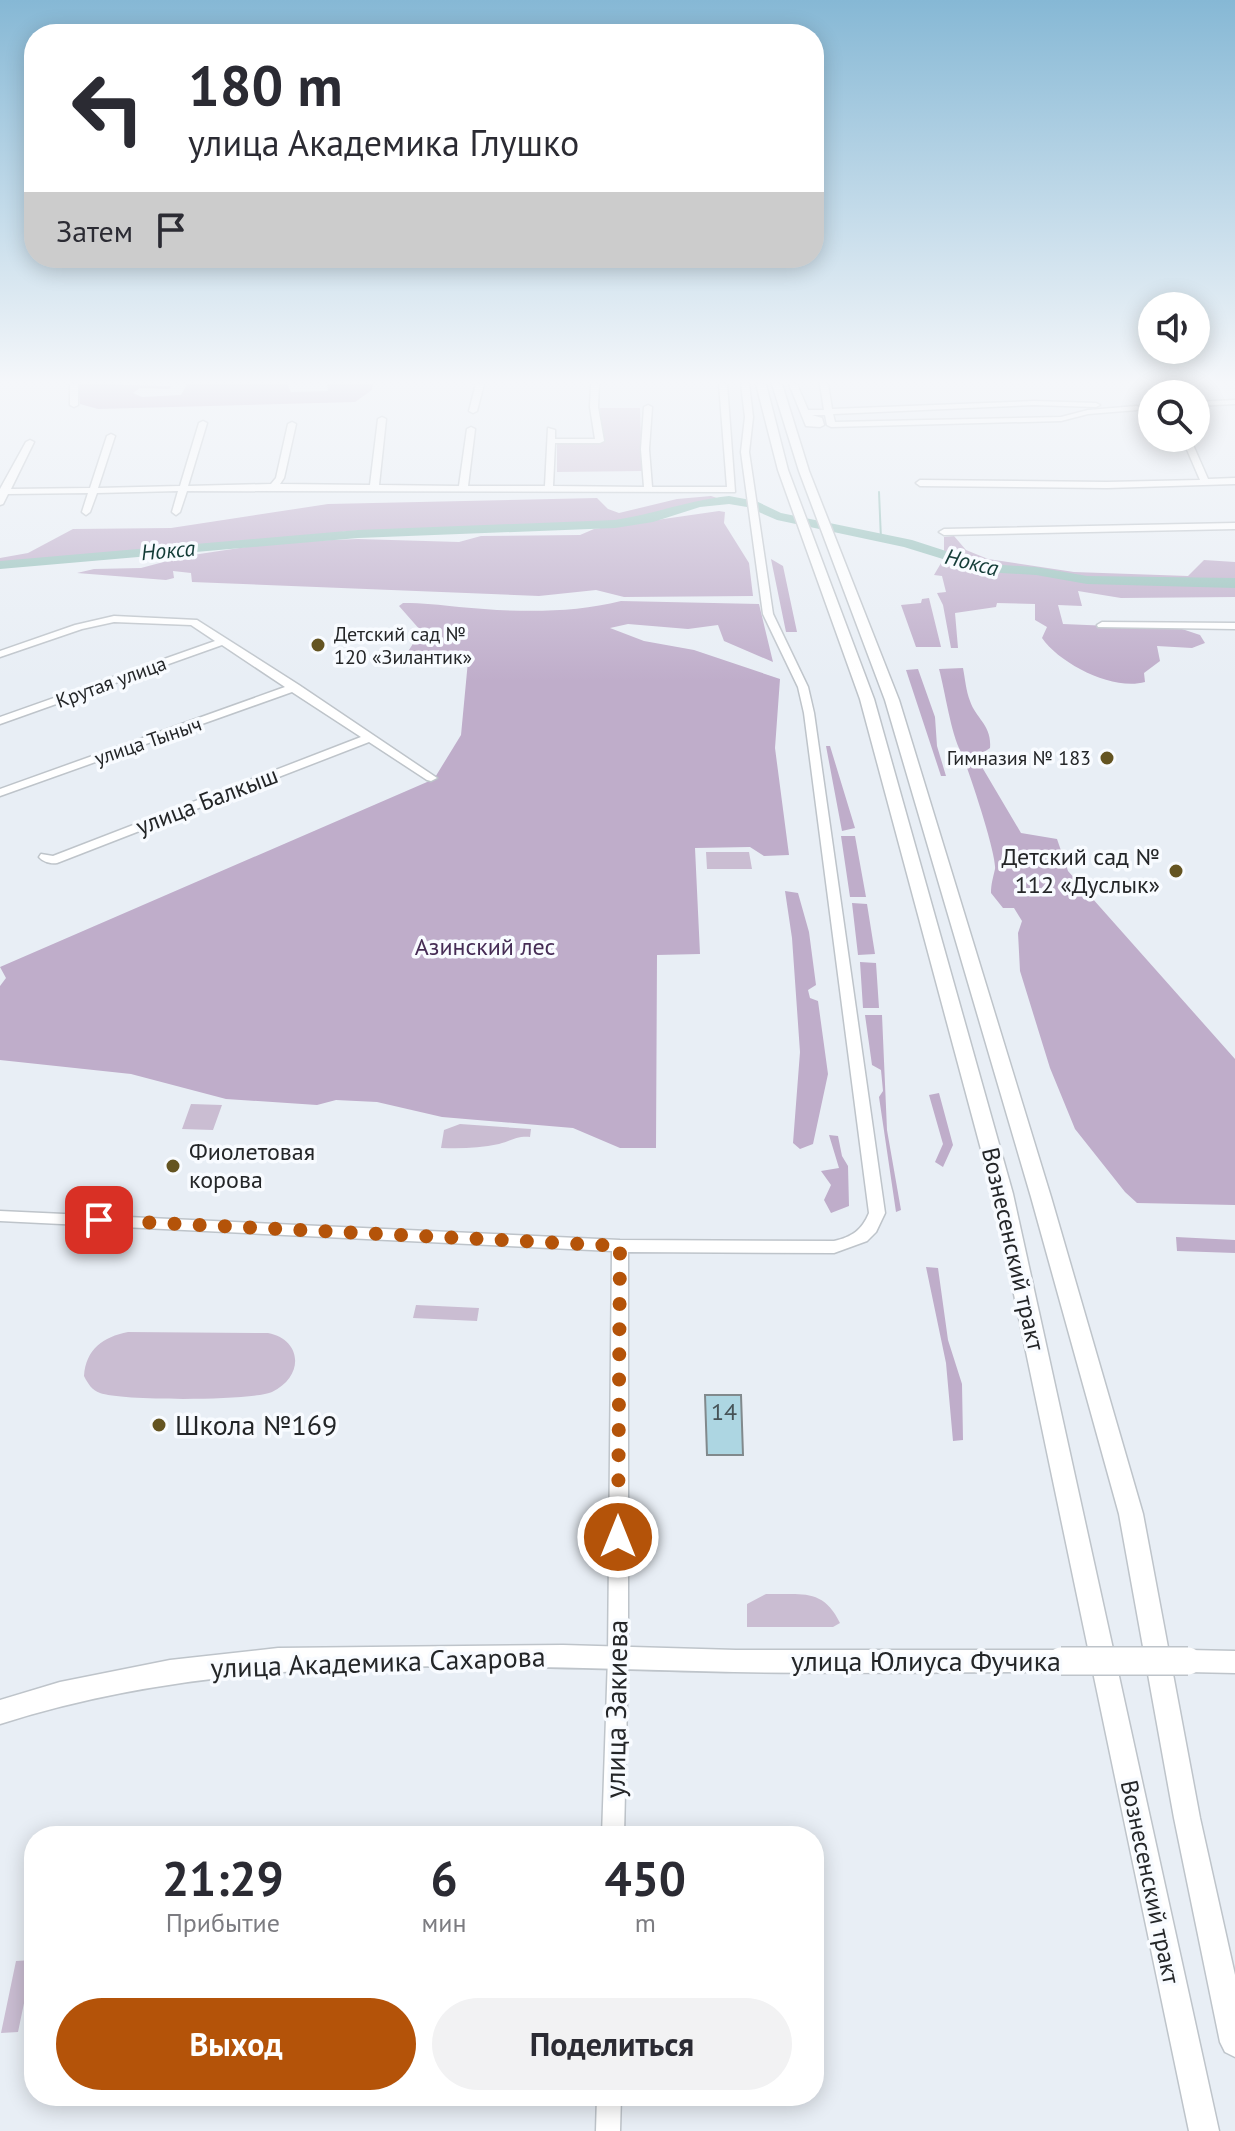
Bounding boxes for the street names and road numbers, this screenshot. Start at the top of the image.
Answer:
street label: Крутая улица [52,650,170,714]
street label: улица Тыныч [91,711,205,771]
street label: улица Балкыш [131,759,282,842]
street label: Вознесенский тракт [975,1144,1052,1354]
street label: улица Закиева [595,1619,636,1799]
street label: улица Академика Сахарова [210,1637,546,1686]
street label: улица Юлиуса Фучика [791,1642,1061,1679]
street label: Вознесенский тракт [1114,1777,1187,1987]

